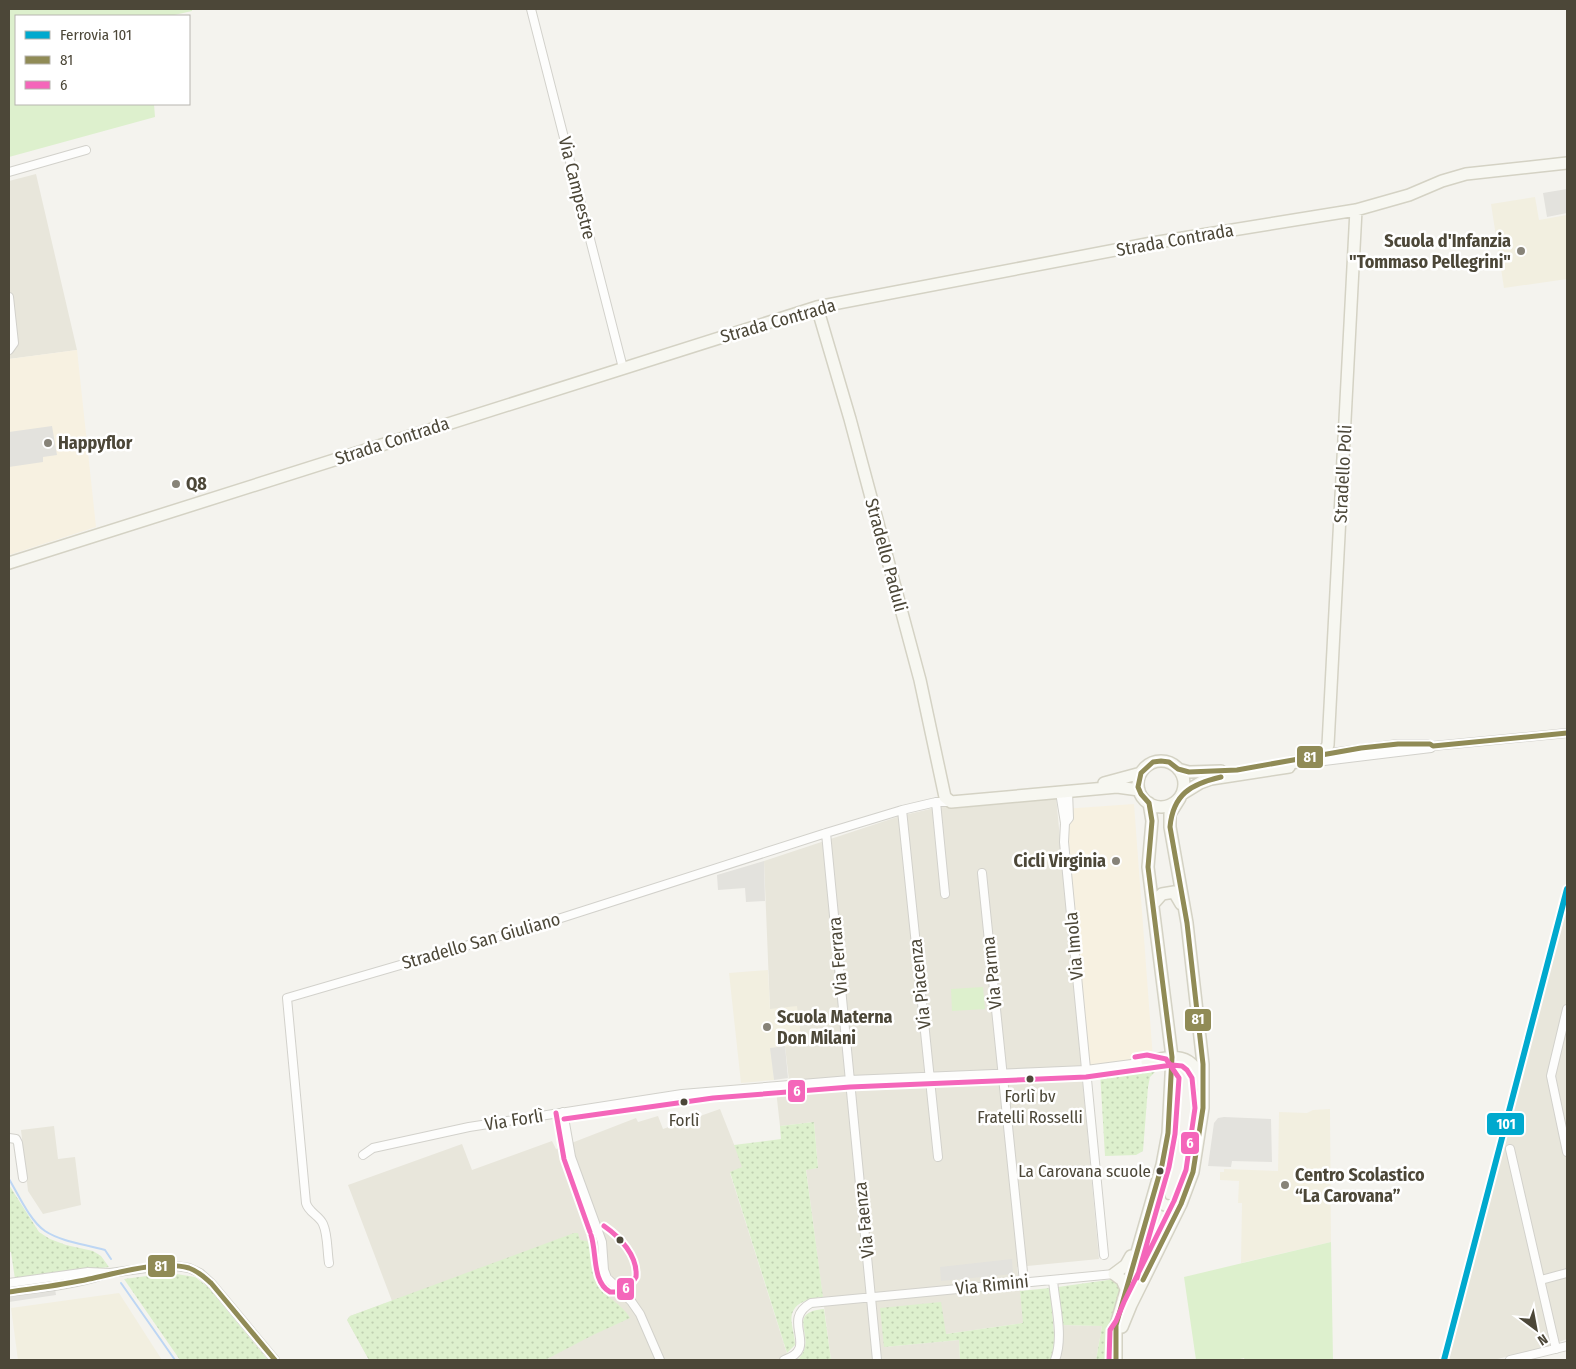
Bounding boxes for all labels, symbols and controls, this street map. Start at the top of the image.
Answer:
legend [15,15,190,105]
text: Ferrovia 101 [60,26,132,44]
text: 81 [60,51,73,69]
text: 6 [60,76,67,94]
street label: Via Campestre [554,134,600,242]
street label: Strada Contrada [1115,219,1236,261]
place label: Scuola d'Infanzia "Tommaso Pellegrini" [1349,230,1511,273]
marker: Scuola d'Infanzia "Tommaso Pellegrini" [1515,245,1527,257]
street label: Strada Contrada [718,294,838,348]
street label: Strada Contrada [332,412,452,470]
street label: Stradello Poli [1329,424,1357,524]
place label: Happyflor [58,432,133,454]
marker: Happyflor [42,437,54,449]
place label: Q8 [186,473,207,495]
marker: Q8 [170,478,182,490]
street label: Stradello Paduli [860,496,912,614]
line badge: 81 [1296,745,1324,769]
text: 81 [1304,749,1317,766]
place label: Cicli Virginia [1014,850,1106,872]
marker: Cicli Virginia [1110,855,1122,867]
street label: Stradello San Giuliano [399,908,563,974]
street label: Via Imola [1060,911,1088,981]
street label: Via Ferrara [824,916,852,996]
street label: Via Parma [977,935,1007,1010]
street label: Via Piacenza [904,937,936,1030]
place label: Scuola Materna Don Milani [777,1006,893,1049]
line badge: 81 [1184,1008,1212,1032]
text: 81 [1192,1011,1205,1028]
marker: Scuola Materna Don Milani [761,1021,773,1033]
marker: Forlì bv Fratelli Rosselli [1025,1074,1035,1084]
line badge: 6 [787,1079,806,1103]
text: 6 [793,1083,801,1100]
place label: Forlì bv Fratelli Rosselli [977,1086,1083,1128]
marker: Forlì [679,1097,689,1107]
street label: Via Forlì [483,1104,545,1135]
place label: Forlì [669,1110,700,1131]
line badge: 101 [1486,1112,1525,1136]
text: 101 [1496,1116,1516,1133]
line badge: 6 [1180,1131,1200,1155]
text: 6 [1186,1135,1194,1152]
place label: La Carovana scuole [1018,1161,1151,1182]
place label: Centro Scolastico “La Carovana” [1295,1164,1425,1207]
marker: La Carovana scuole [1155,1166,1165,1176]
marker: Centro Scolastico “La Carovana” [1279,1179,1291,1191]
street label: Via Faenza [849,1181,879,1259]
unlabelled marker [615,1235,625,1245]
line badge: 81 [147,1254,176,1278]
text: 81 [155,1258,168,1275]
street label: Via Rimini [954,1270,1030,1300]
line badge: 6 [616,1277,635,1301]
text: 6 [622,1280,630,1297]
north arrow [1511,1304,1561,1354]
text: N [1535,1330,1551,1349]

